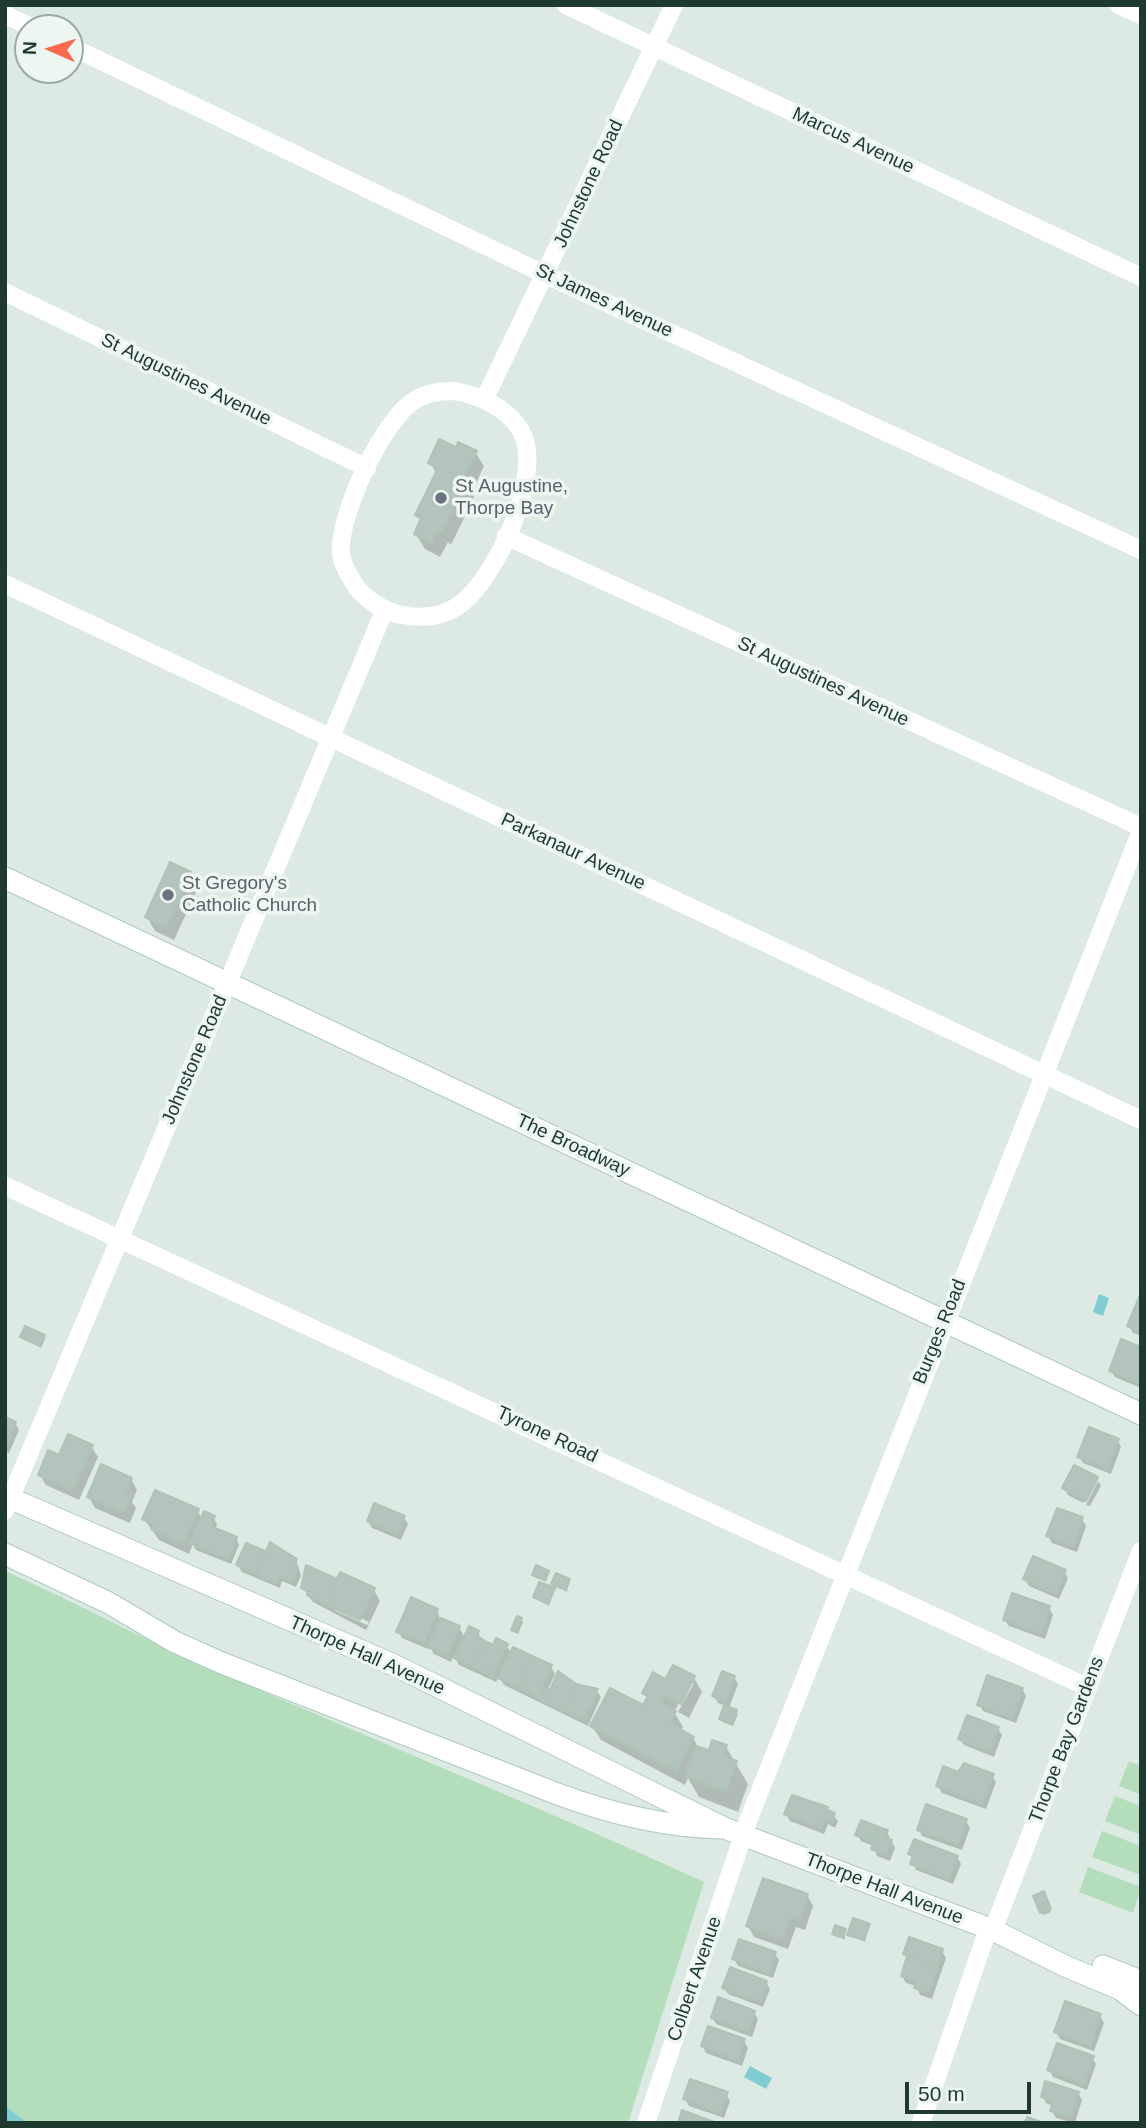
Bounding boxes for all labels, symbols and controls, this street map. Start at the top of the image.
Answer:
north arrow [14,14,84,84]
text: N [19,41,40,55]
street label: Marcus Avenue [789,103,917,179]
street label: Johnstone Road [549,116,629,252]
street label: St James Avenue [532,259,676,343]
street label: St Augustines Avenue [97,329,275,431]
place label: St Augustine, Thorpe Bay [455,476,568,520]
marker: St Augustine, Thorpe Bay [433,490,449,506]
street label: St Augustines Avenue [734,632,912,732]
street label: Parkanaur Avenue [497,808,649,896]
place label: St Gregory's Catholic Church [182,873,317,917]
marker: St Gregory's Catholic Church [160,887,176,903]
street label: Johnstone Road [157,992,233,1128]
street label: The Broadway [513,1110,633,1182]
street label: Burges Road [909,1276,971,1388]
street label: Tyrone Road [493,1402,601,1468]
street label: Thorpe Hall Avenue [286,1612,448,1700]
street label: Thorpe Bay Gardens [1025,1654,1109,1826]
street label: Thorpe Hall Avenue [802,1848,966,1930]
street label: Colbert Avenue [663,1914,727,2044]
scale bar [908,2068,1034,2112]
text: 50 m [918,2082,965,2105]

